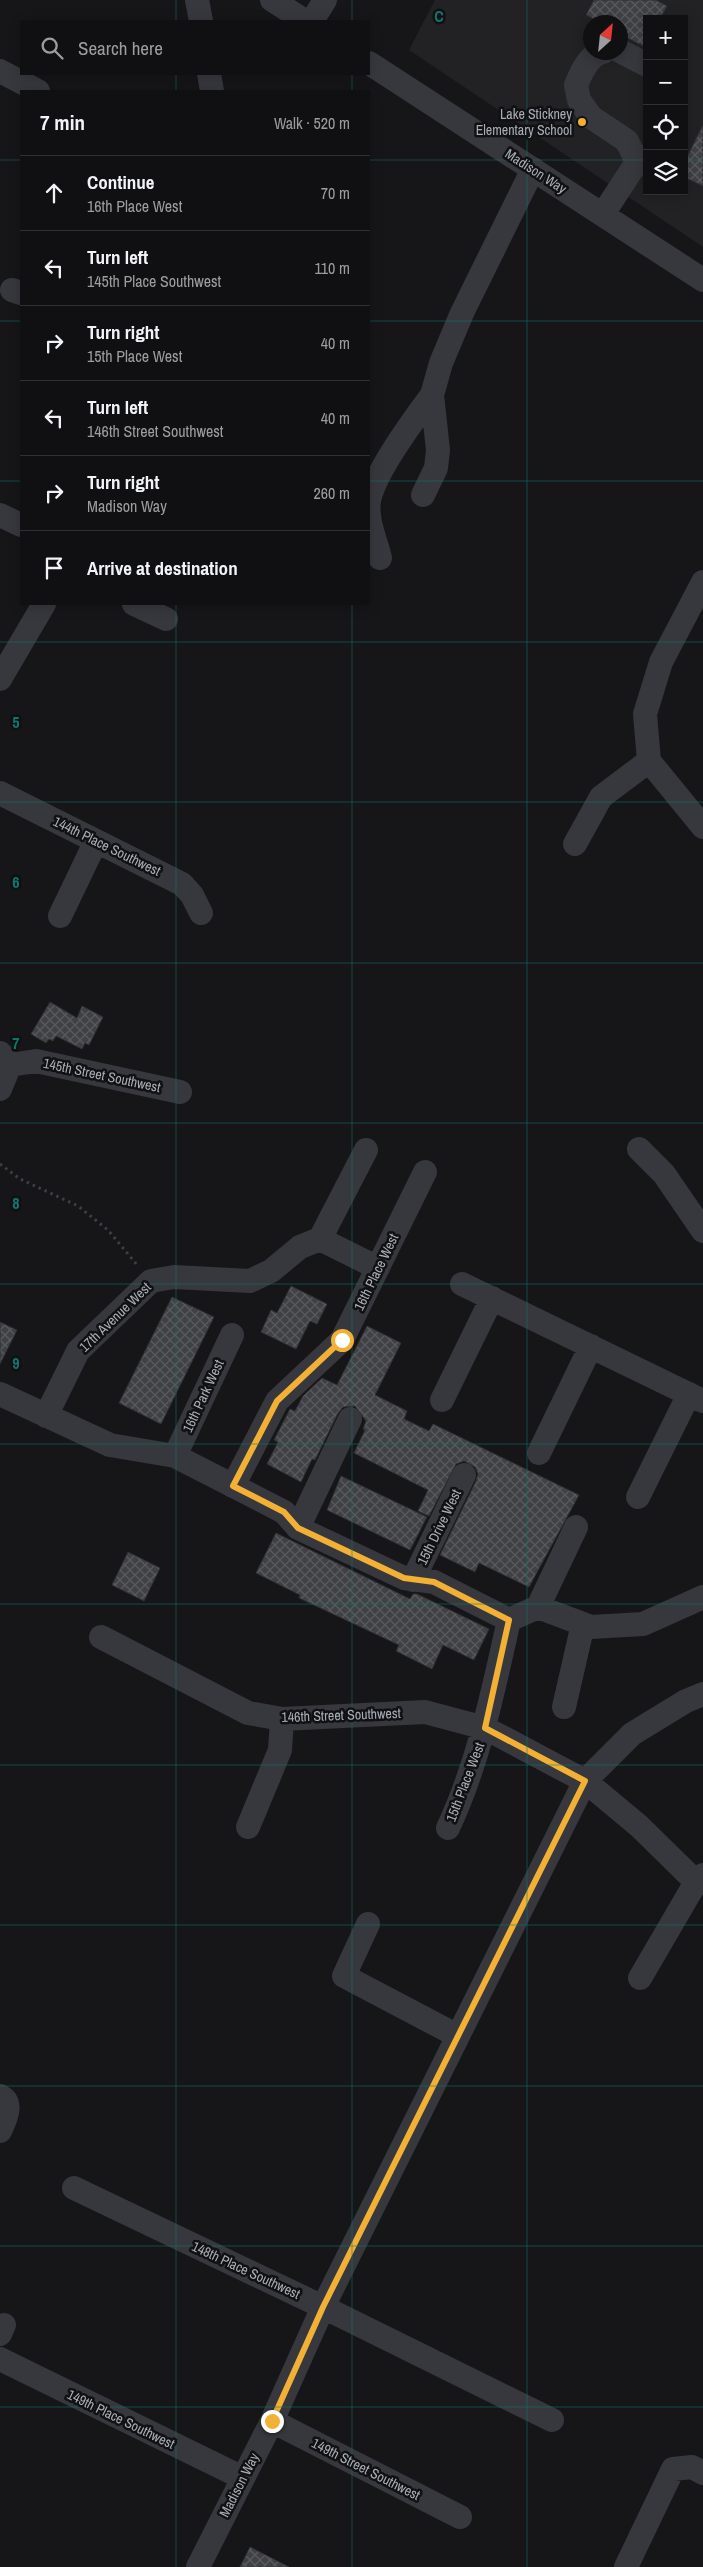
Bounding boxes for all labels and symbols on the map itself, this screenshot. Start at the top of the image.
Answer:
text: C [434,5,444,27]
north arrow [583,15,628,60]
place label: Lake Stickney Elementary School [476,105,572,139]
marker: Lake Stickney Elementary School [576,116,588,128]
street label: Madison Way [502,144,570,198]
text: 5 [12,711,20,733]
street label: 144th Place Southwest [50,812,164,880]
text: 6 [12,871,20,893]
text: 7 [12,1032,20,1054]
street label: 145th Street Southwest [42,1054,162,1096]
text: 8 [12,1192,20,1214]
street label: 16th Place West [350,1231,402,1313]
street label: 17th Avenue West [75,1278,155,1356]
route start [331,1329,354,1352]
text: 9 [12,1352,20,1374]
street label: 16th Park West [178,1357,228,1435]
street label: 15th Drive West [413,1486,465,1568]
street label: 146th Street Southwest [281,1704,401,1726]
street label: 15th Place West [442,1740,488,1824]
street label: 148th Place Southwest [189,2237,303,2303]
street label: 149th Place Southwest [64,2385,178,2453]
route end [261,2410,284,2433]
street label: 149th Street Southwest [309,2434,423,2504]
street label: Madison Way [215,2450,263,2520]

